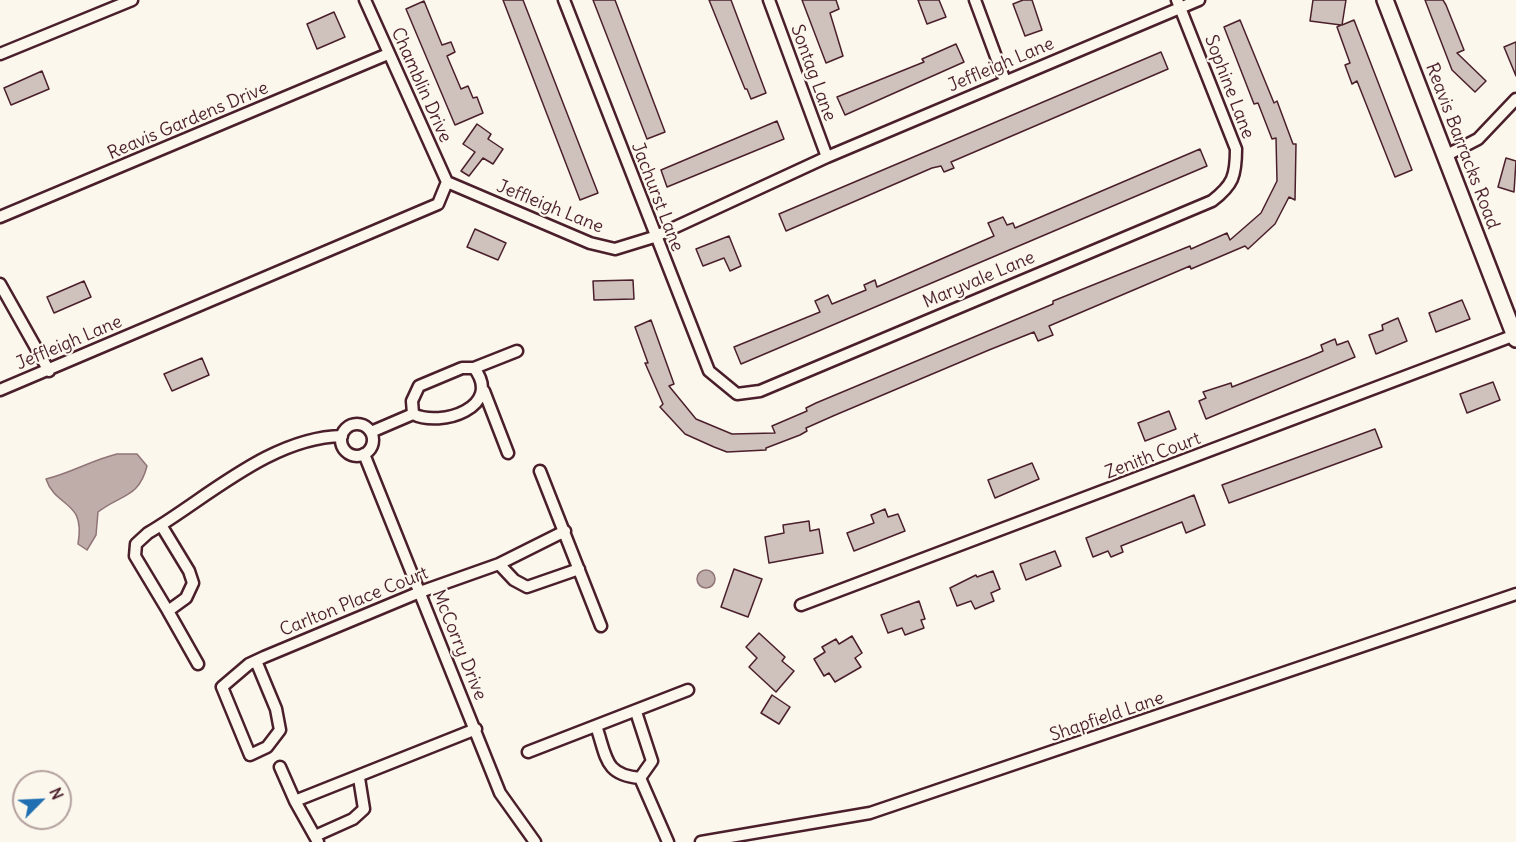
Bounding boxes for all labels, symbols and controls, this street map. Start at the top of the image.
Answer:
street label: Sontag Lane [786,22,840,124]
street label: Chamblin Drive [386,24,456,146]
street label: Sophine Lane [1199,32,1259,142]
street label: Jeffleigh Lane [945,33,1057,97]
street label: Reavis Barracks Road [1420,60,1504,232]
street label: Reavis Gardens Drive [104,77,272,165]
street label: Jachurst Lane [626,139,688,255]
street label: Jeffleigh Lane [493,176,607,238]
street label: Maryvale Lane [920,247,1038,313]
street label: Jeffleigh Lane [13,311,125,375]
street label: Zenith Court [1102,428,1204,484]
street label: Carlton Place Court [277,562,431,642]
street label: McCorry Drive [427,587,491,703]
street label: Shapfield Lane [1047,687,1167,747]
north arrow [12,770,72,830]
text: N [45,784,68,803]

